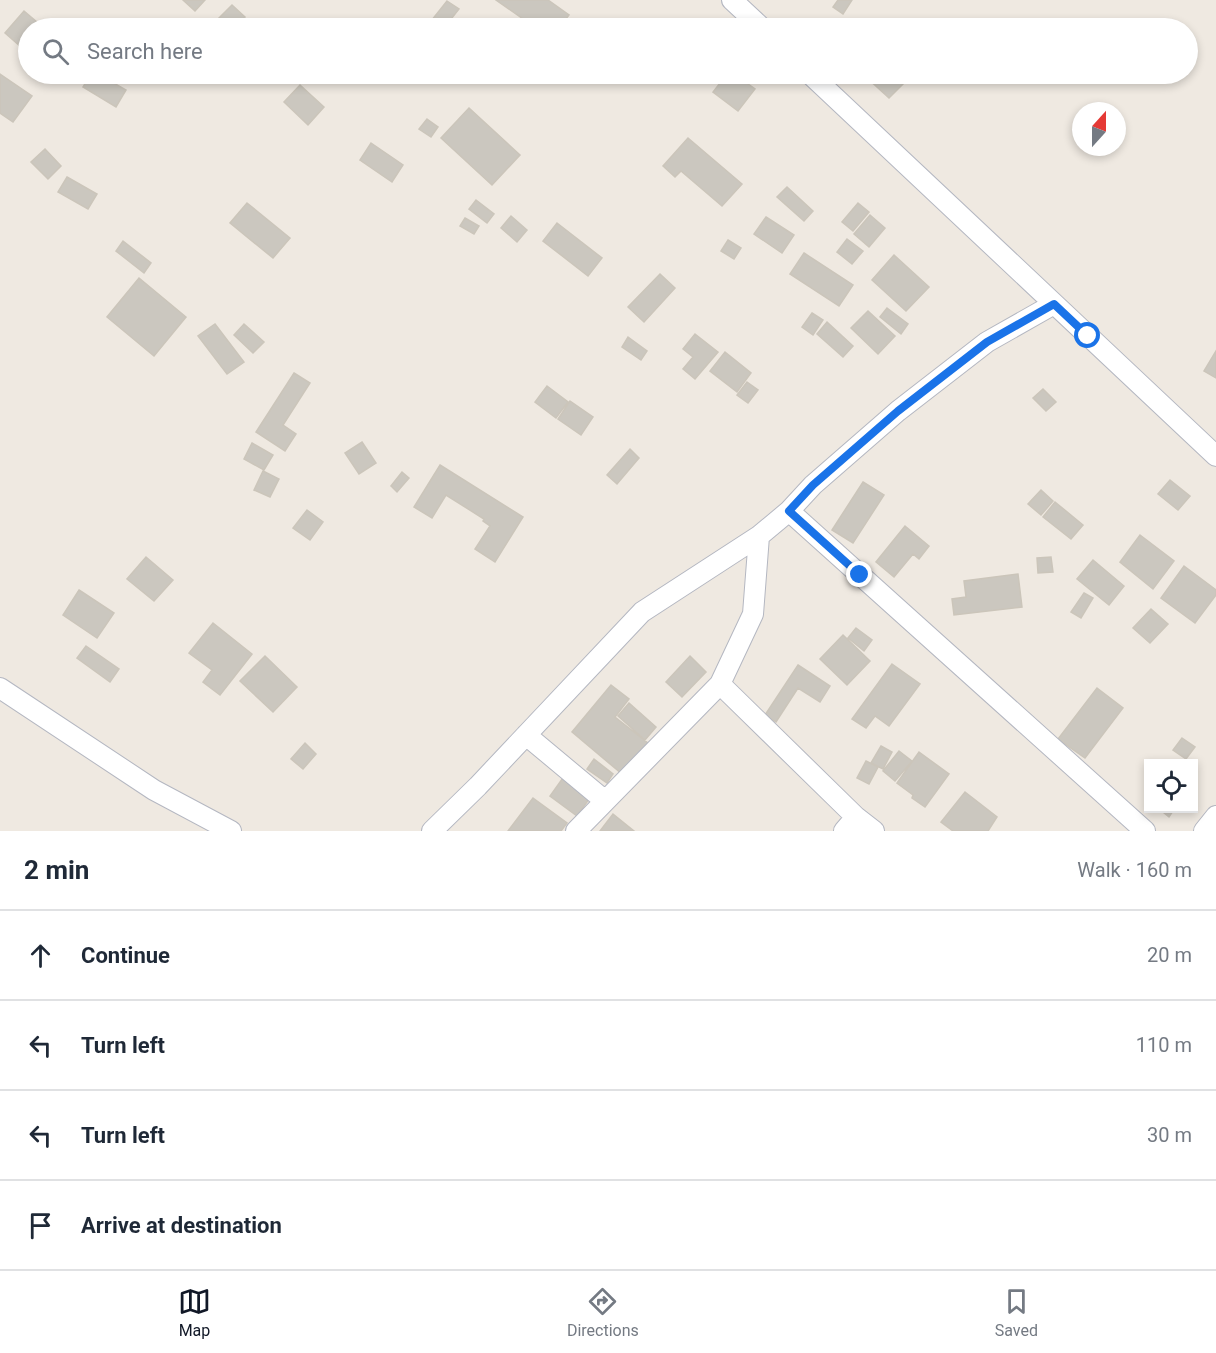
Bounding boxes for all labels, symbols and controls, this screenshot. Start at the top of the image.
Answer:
search box [18,18,1198,84]
icon: search [39,35,72,68]
text: Search here [87,39,203,64]
north arrow [1072,102,1126,156]
route start [1074,322,1100,348]
route end [846,561,872,587]
map controls [1144,759,1198,813]
button: locate [1144,759,1198,813]
text: 2 min [24,855,89,885]
text: Walk · 160 m [1077,858,1192,882]
icon: ahead [24,939,57,972]
text: Continue [81,943,170,968]
text: 20 m [1147,943,1192,967]
icon: left [24,1029,57,1062]
text: Turn left [81,1033,165,1058]
text: 110 m [1136,1033,1192,1057]
icon: left [24,1119,57,1152]
text: Turn left [81,1123,165,1148]
text: 30 m [1147,1123,1192,1147]
icon: arrive [24,1209,57,1242]
text: Arrive at destination [81,1213,282,1238]
tab: Map [178,1285,211,1340]
tab: Directions [567,1285,639,1340]
tab: Saved [995,1285,1038,1340]

